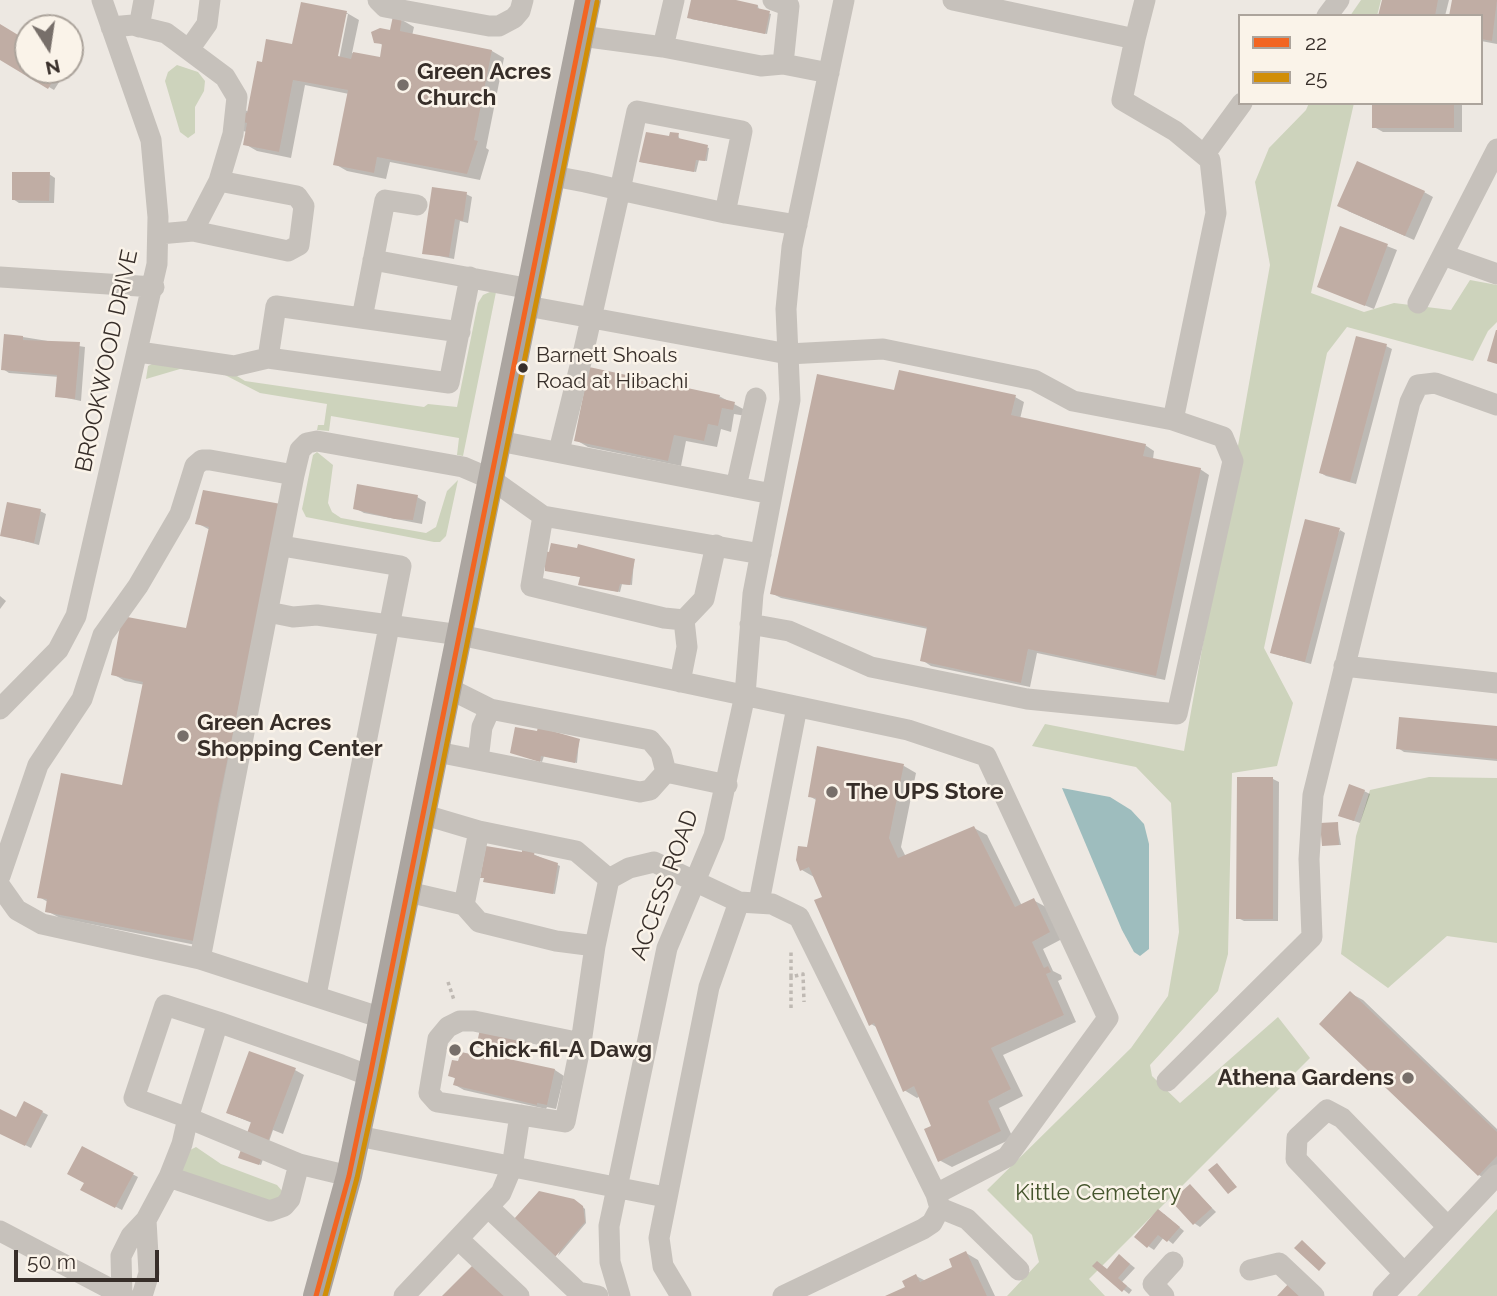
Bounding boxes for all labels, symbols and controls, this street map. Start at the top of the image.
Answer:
north arrow [14,14,84,84]
legend [1238,14,1483,105]
text: 22 [1305,30,1327,55]
text: N [44,55,62,80]
place label: Green Acres Church [417,58,551,112]
text: 25 [1305,65,1327,90]
marker: Green Acres Church [395,77,411,93]
street label: BROOKWOOD DRIVE [70,247,144,475]
place label: Barnett Shoals Road at Hibachi [536,343,688,393]
marker: Barnett Shoals Road at Hibachi [516,361,530,375]
place label: Green Acres Shopping Center [197,709,383,763]
marker: Green Acres Shopping Center [175,728,191,744]
place label: The UPS Store [846,778,1004,806]
marker: The UPS Store [824,784,840,800]
street label: ACCESS ROAD [625,806,705,964]
place label: Chick-fil-A Dawg [469,1036,652,1064]
marker: Chick-fil-A Dawg [447,1042,463,1058]
place label: Athena Gardens [1218,1064,1394,1092]
marker: Athena Gardens [1400,1070,1416,1086]
park label: Kittle Cemetery [1015,1179,1181,1207]
scale bar [18,1236,163,1280]
text: 50 m [27,1249,76,1274]

